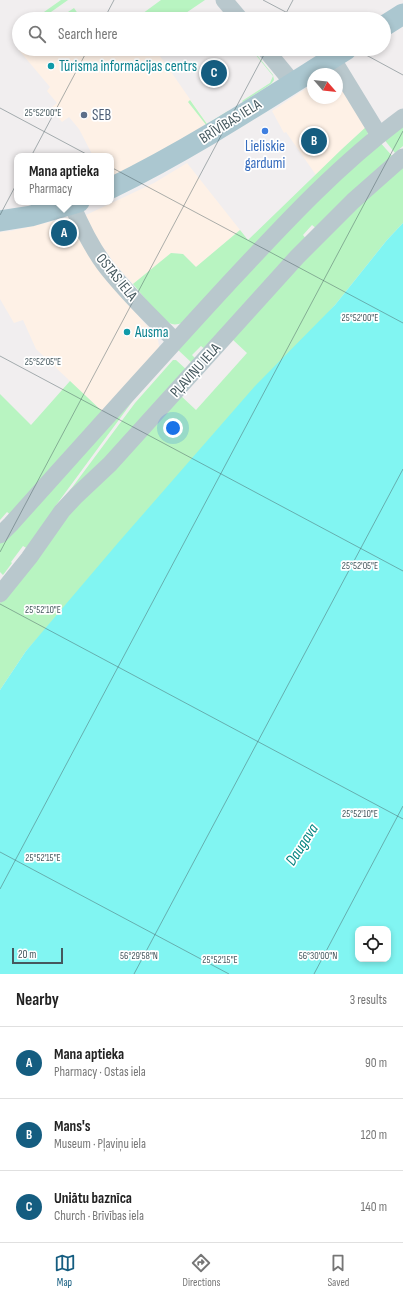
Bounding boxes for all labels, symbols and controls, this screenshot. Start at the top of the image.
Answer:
search box [12,12,391,56]
icon: search [26,23,48,45]
text: Search here [58,25,118,44]
place label: Tūrisma informācijas centrs [59,57,197,76]
pin: C [201,58,227,88]
marker: Tūrisma informācijas centrs [46,61,56,71]
north arrow [307,68,343,104]
street label: BRĪVĪBAS IELA [196,95,265,148]
place label: SEB [92,106,112,125]
text: 25°52'00"E [25,107,61,119]
marker: SEB [79,110,89,120]
marker: Lieliskie gardumi [260,126,270,136]
pin: B [301,126,327,156]
place label: Lieliskie gardumi [245,137,285,173]
popup [14,153,114,205]
text: Mana aptieka [29,162,99,181]
text: Pharmacy [29,181,72,197]
pin: A [51,218,77,248]
street label: OSTAS IELA [92,250,142,305]
text: 25°52'00"E [342,312,378,324]
place label: Ausma [134,323,169,342]
marker: Ausma [122,327,132,337]
street label: PĻAVIŅU IELA [166,339,225,401]
text: 25°52'05"E [25,356,61,368]
your location [163,418,183,438]
text: 25°52'05"E [342,560,378,572]
text: 25°52'10"E [25,604,61,616]
text: 25°52'10"E [342,808,378,820]
water label: Daugava [282,820,323,869]
text: 25°52'15"E [25,852,61,864]
map controls [355,926,391,962]
button: locate [355,926,391,962]
scale bar [12,946,63,965]
text: 20 m [18,948,36,961]
text: 56°29'58"N [120,950,158,962]
text: 56°30'00"N [299,950,337,962]
text: 25°52'15"E [202,954,238,966]
text: Nearby [16,990,59,1010]
text: 3 results [350,992,387,1008]
text: Mana aptieka [54,1045,124,1064]
text: A [26,1055,32,1071]
text: 90 m [365,1055,387,1071]
text: Pharmacy · Ostas iela [54,1064,146,1080]
text: Mans's [54,1117,91,1136]
text: B [26,1127,32,1143]
text: 120 m [361,1127,387,1143]
text: Museum · Pļaviņu iela [54,1136,146,1152]
text: Uniātu baznīca [54,1189,132,1208]
text: C [26,1199,32,1215]
text: 140 m [361,1199,387,1215]
text: Church · Brīvības iela [54,1208,144,1224]
tab: Map [54,1252,76,1289]
tab: Directions [183,1252,220,1289]
tab: Saved [327,1252,349,1289]

